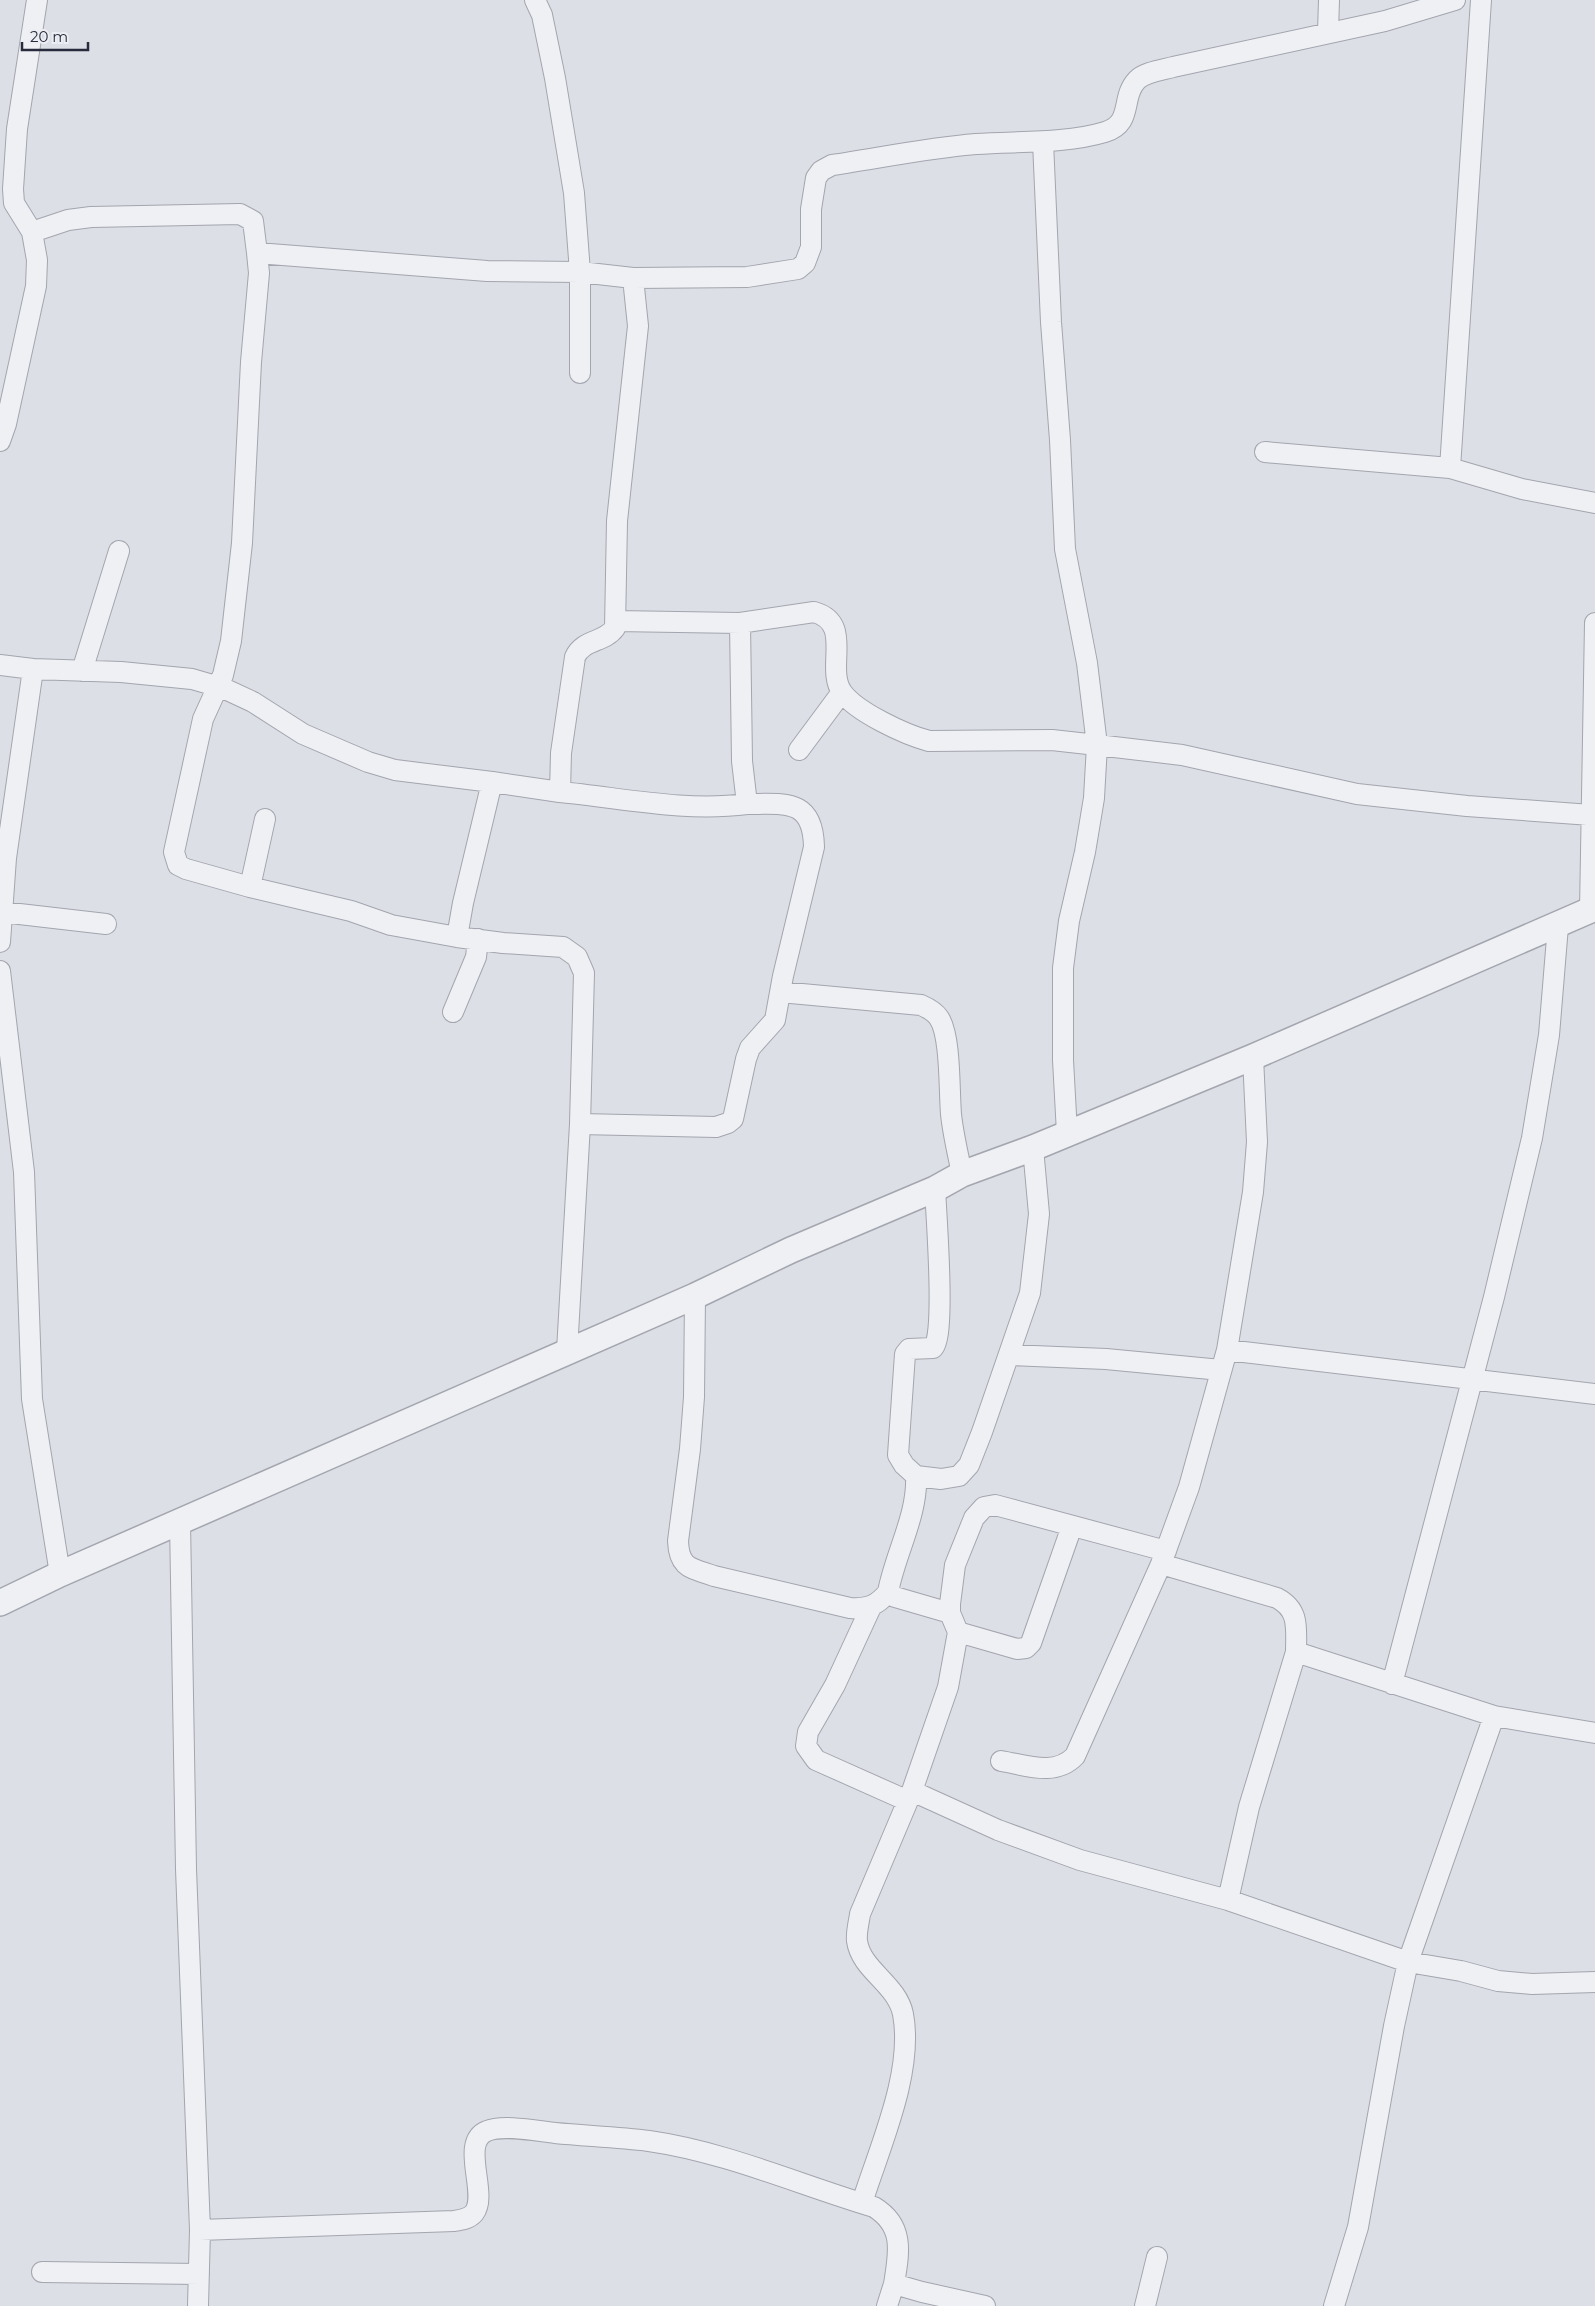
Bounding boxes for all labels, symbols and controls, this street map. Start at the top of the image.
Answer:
scale bar [22,20,89,52]
text: 20 m [30,27,68,46]

